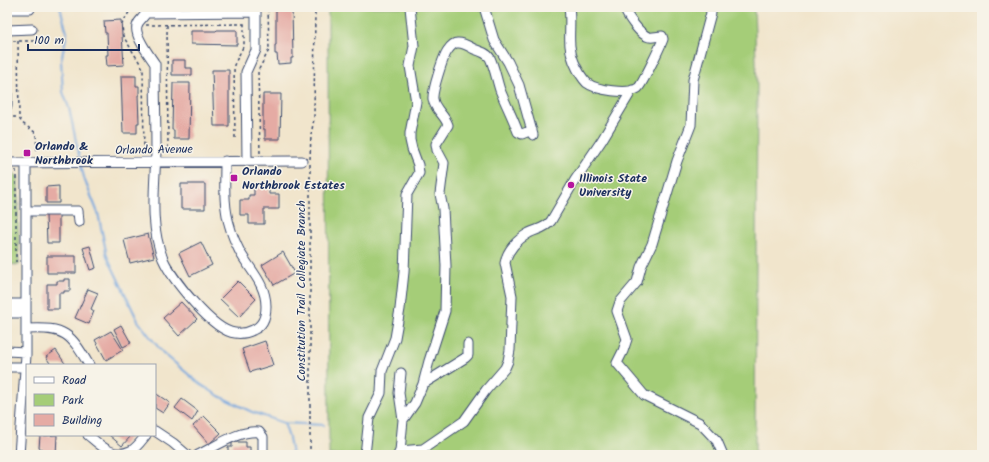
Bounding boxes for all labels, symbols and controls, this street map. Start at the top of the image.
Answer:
scale bar [28,26,139,52]
text: 100 m [34,31,65,50]
place label: Orlando & Northbrook [35,137,94,170]
street label: Orlando Avenue [115,140,194,160]
marker: Orlando & Northbrook [22,148,32,158]
place label: Orlando Northbrook Estates [242,162,345,195]
place label: Illinois State University [579,169,647,202]
marker: Orlando Northbrook Estates [229,173,239,183]
marker: Illinois State University [566,180,576,190]
street label: Constitution Trail Collegiate Branch [292,200,311,382]
legend [26,364,156,436]
text: Road [62,371,87,390]
text: Park [62,391,84,410]
text: Building [62,411,102,430]

